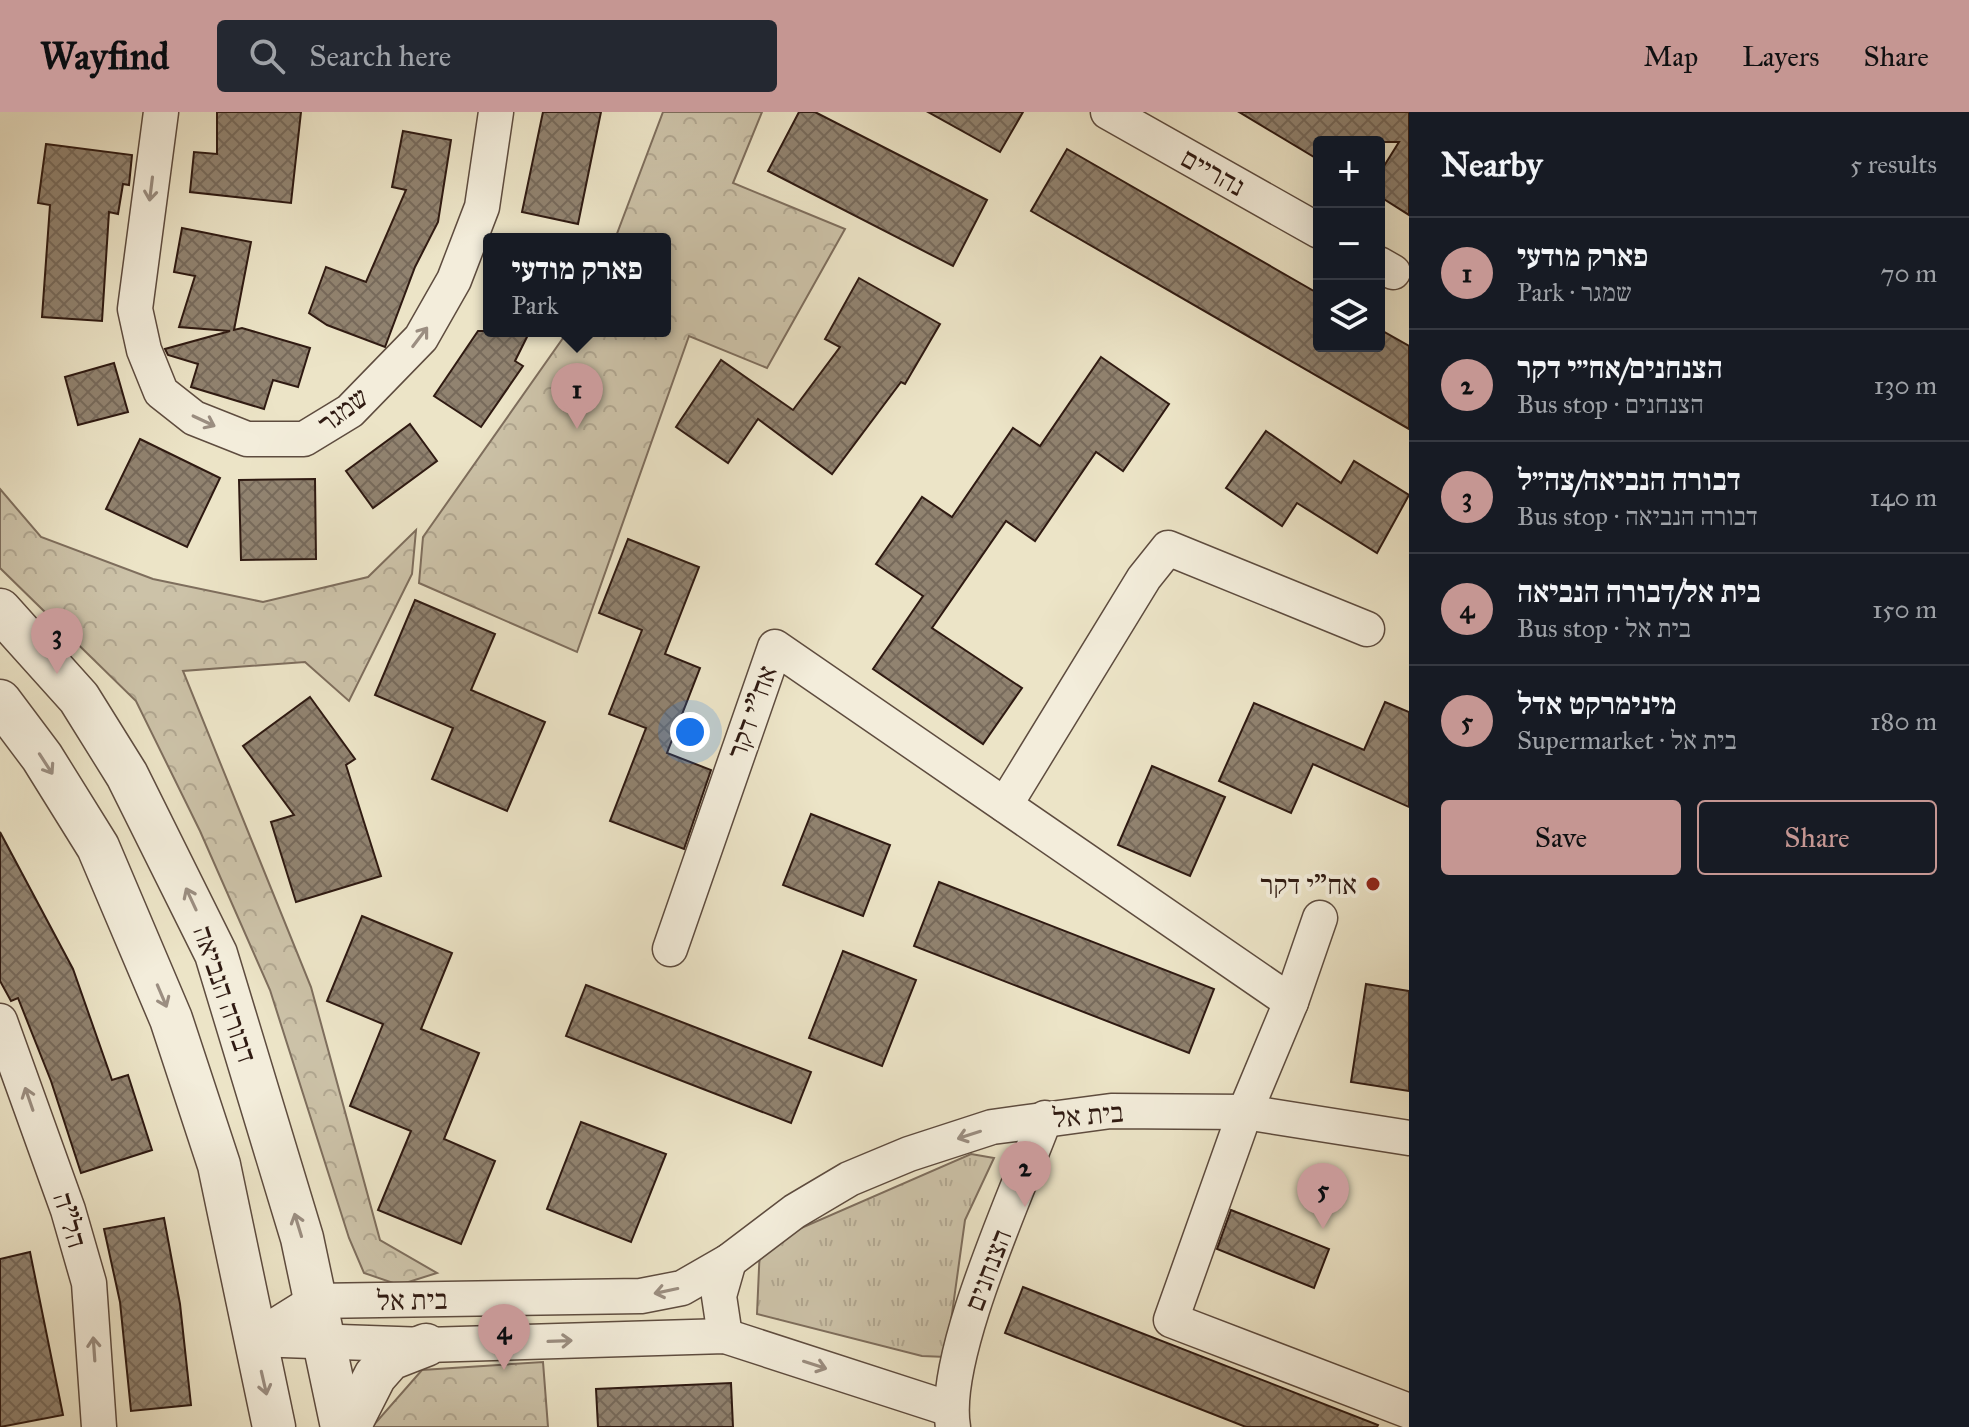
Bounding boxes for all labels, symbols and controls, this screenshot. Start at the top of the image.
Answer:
search box [217,20,777,92]
text: Wayfind [40,33,169,79]
icon: search [245,34,289,78]
text: Search here [309,38,451,74]
text: Map [1643,39,1698,74]
text: Layers [1742,39,1820,74]
text: Share [1864,39,1929,74]
map controls [1313,136,1385,352]
button: + [1313,136,1385,208]
street label: נהריים [1175,140,1251,204]
text: Nearby [1441,144,1543,185]
text: 5 results [1850,148,1937,180]
one-way arrow [143,176,158,201]
button: − [1313,208,1385,280]
popup [483,233,671,337]
text: פארק מודעי [1517,238,1648,274]
text: פארק מודעי [511,251,643,287]
text: 1 [1462,257,1472,289]
text: 70 m [1881,257,1937,289]
text: Park · שמגר [1517,276,1632,308]
button: layers [1313,280,1385,352]
text: Park [511,289,558,321]
one-way arrow [411,327,428,348]
text: הצנחנים/אח״י דקר [1517,350,1723,386]
pin: 1 [551,363,603,429]
text: 2 [1461,369,1473,401]
text: 130 m [1874,369,1937,401]
street label: שמגר [311,379,375,441]
text: Bus stop · הצנחנים [1517,388,1704,420]
one-way arrow [191,414,215,429]
text: דבורה הנביאה/צה״ל [1517,462,1741,498]
text: 3 [1462,481,1472,513]
text: 140 m [1870,481,1937,513]
text: Bus stop · דבורה הנביאה [1517,500,1758,532]
text: בית אל/דבורה הנביאה [1517,574,1761,610]
text: 4 [1460,593,1474,625]
text: 150 m [1872,593,1937,625]
pin: 3 [31,608,83,674]
text: Bus stop · בית אל [1517,612,1691,644]
street label: אח"י דקר [719,661,785,763]
text: מינימרקט אדל [1517,686,1676,722]
text: 5 [1461,705,1473,737]
text: 180 m [1870,705,1937,737]
your location [670,712,710,752]
text: Supermarket · בית אל [1517,724,1737,756]
one-way arrow [39,752,55,775]
button: Save [1441,800,1681,875]
button: Share [1697,800,1937,875]
place label: אח"י דקר [1260,867,1357,902]
marker: אח"י דקר [1364,875,1382,893]
one-way arrow [183,887,198,911]
street label: דבורה הנביאה [185,921,265,1067]
one-way arrow [155,983,170,1008]
one-way arrow [21,1087,36,1112]
street label: בית אל [1051,1094,1125,1136]
one-way arrow [957,1128,982,1143]
pin: 2 [999,1141,1051,1207]
pin: 5 [1297,1163,1349,1229]
street label: הל"ה [45,1188,95,1252]
one-way arrow [290,1213,305,1239]
street label: הצנחנים [956,1224,1020,1316]
street label: בית אל [376,1282,448,1318]
one-way arrow [653,1284,679,1299]
pin: 4 [478,1304,530,1370]
one-way arrow [546,1334,573,1349]
one-way arrow [86,1336,101,1363]
one-way arrow [802,1359,827,1374]
one-way arrow [257,1370,272,1396]

